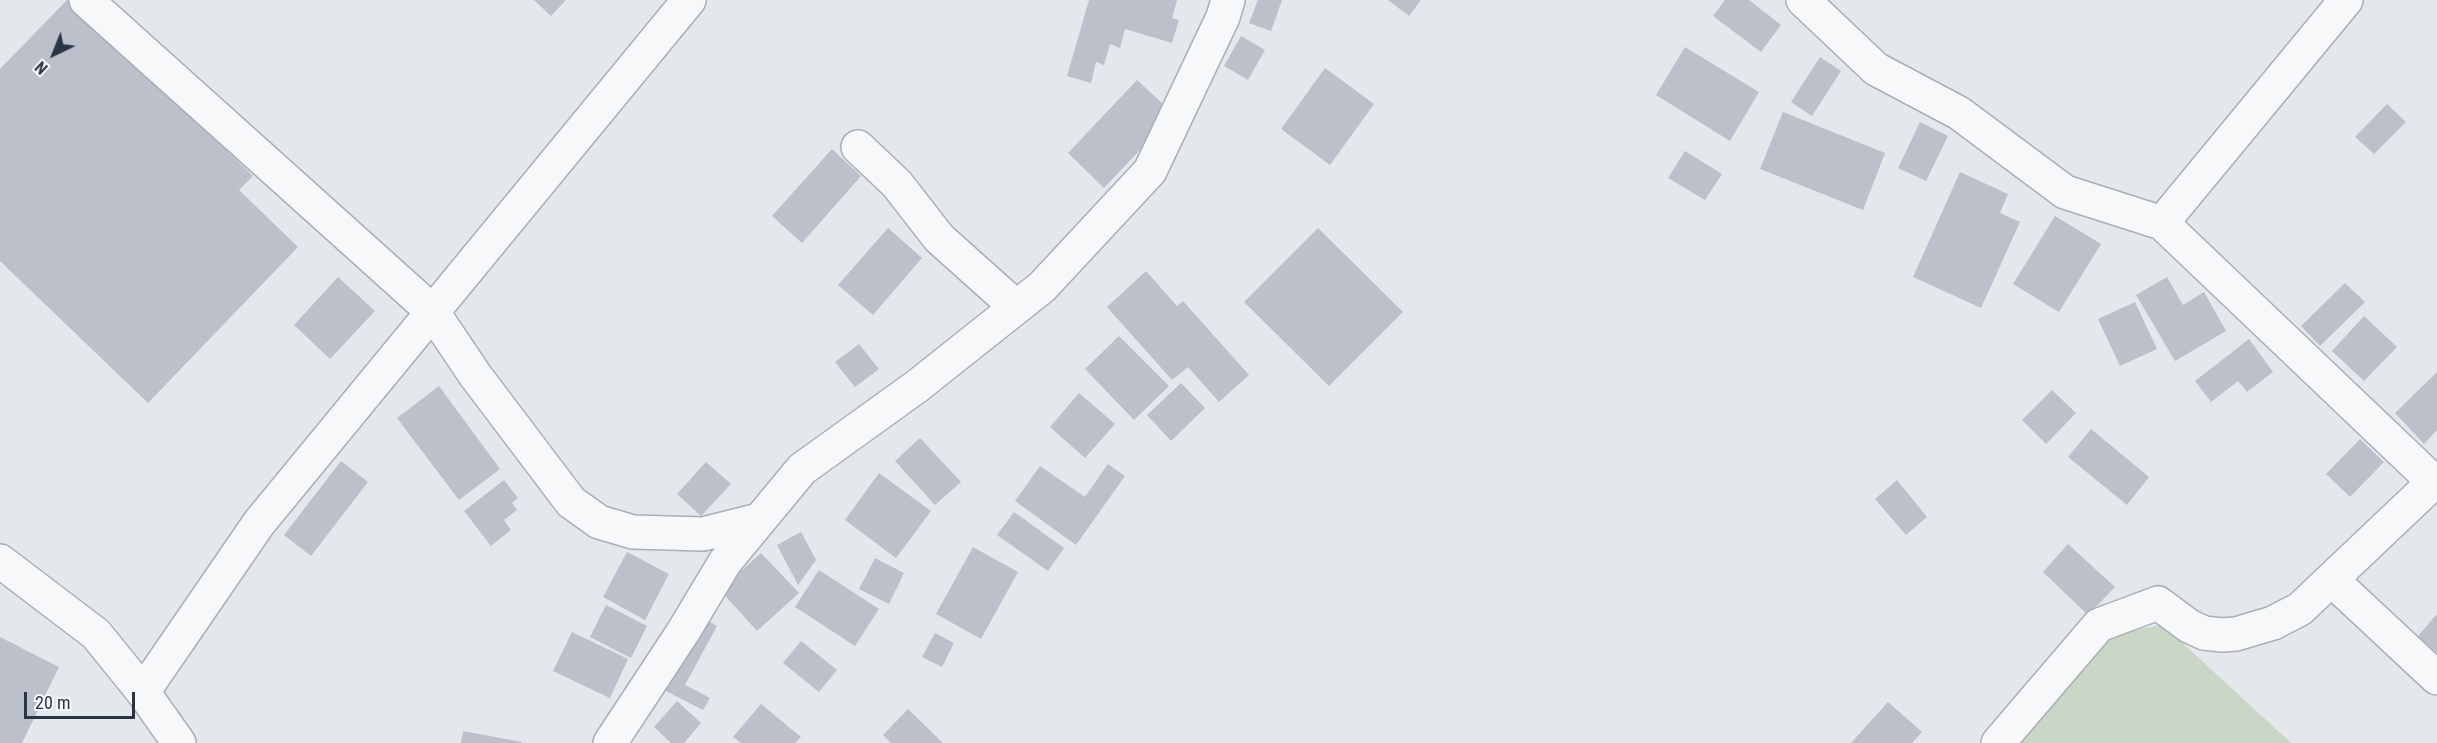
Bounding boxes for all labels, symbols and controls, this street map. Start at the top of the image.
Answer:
north arrow [24,24,84,84]
text: N [31,57,51,78]
scale bar [27,680,138,718]
text: 20 m [35,692,70,713]

